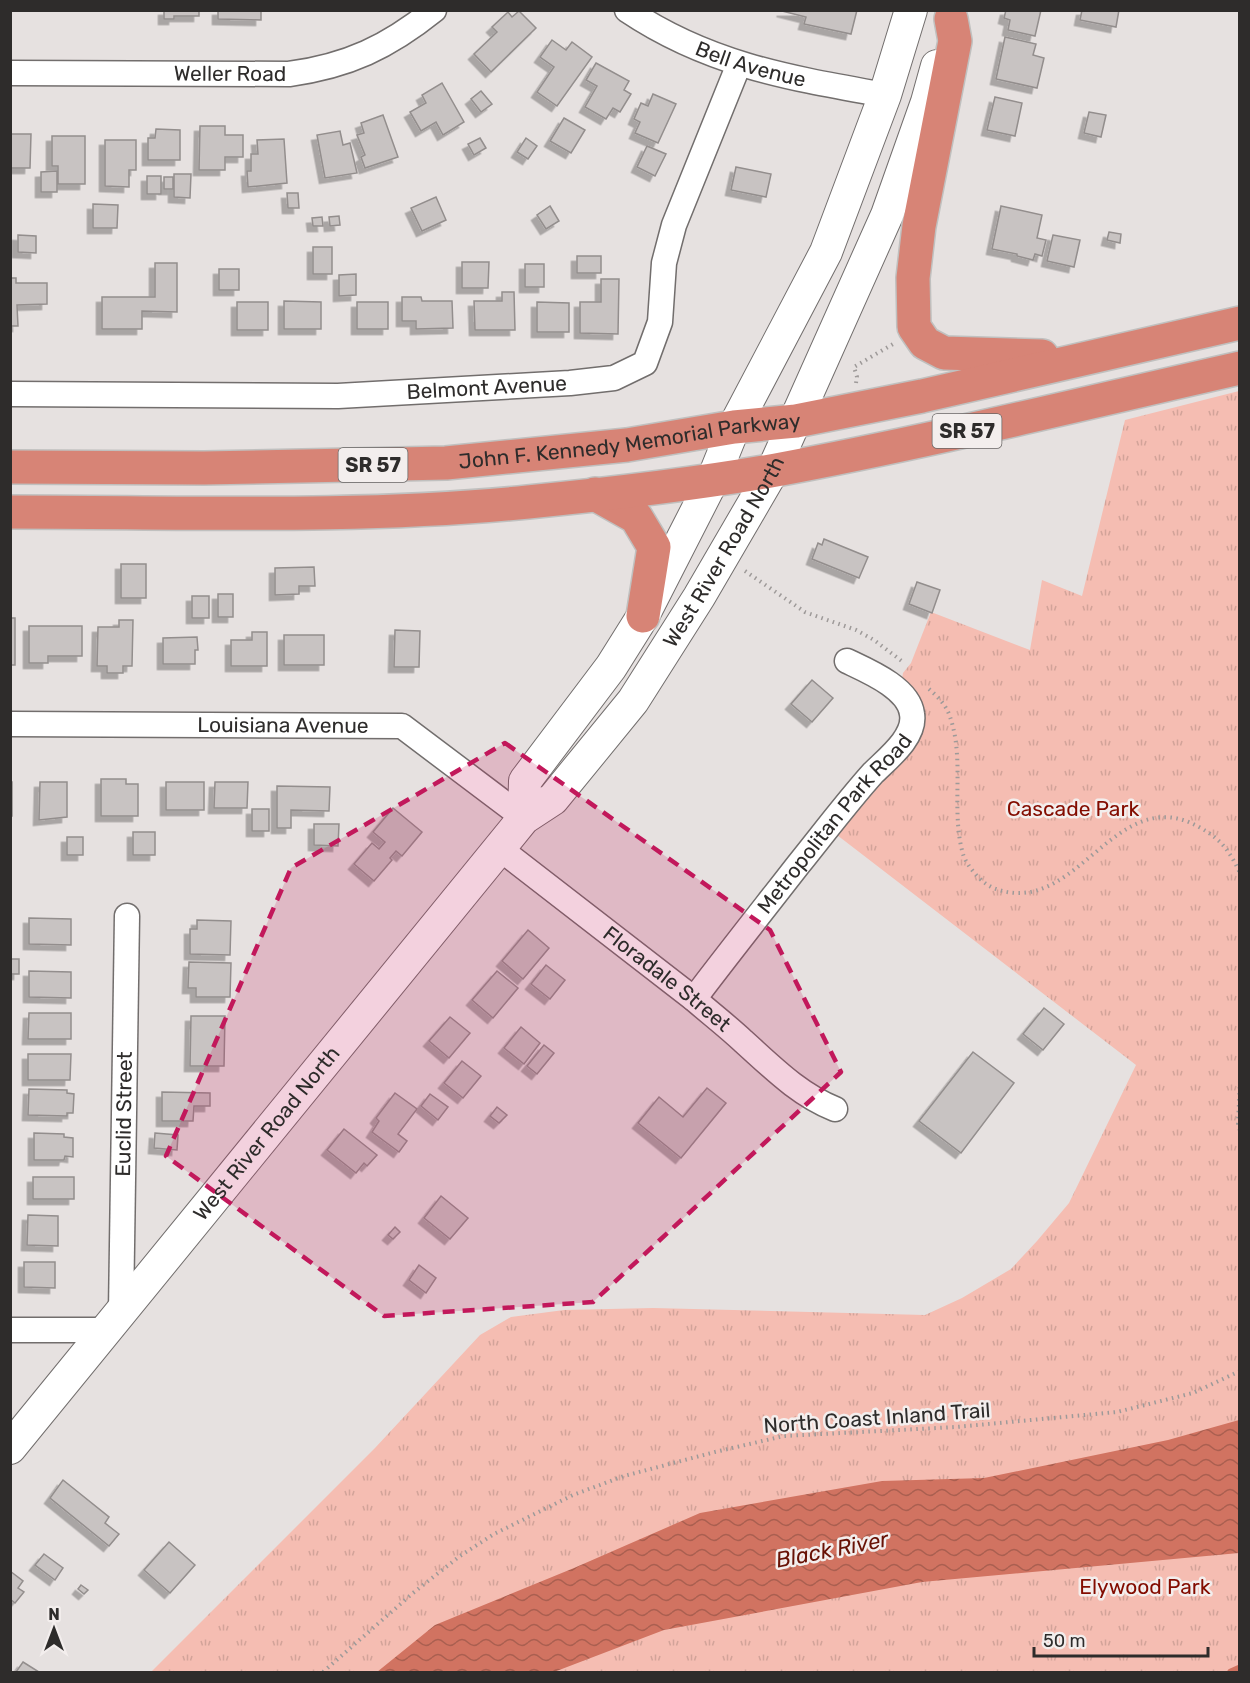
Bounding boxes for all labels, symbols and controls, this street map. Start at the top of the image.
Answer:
street label: Bell Avenue [692,36,808,92]
street label: Weller Road [174,61,286,86]
street label: Belmont Avenue [406,370,568,404]
street label: John F. Kennedy Memorial Parkway [457,408,802,474]
road number: SR 57 [932,414,1002,448]
road number: SR 57 [338,448,407,482]
street label: West River Road North [657,453,789,652]
street label: Louisiana Avenue [197,712,369,738]
street label: Metropolitan Park Road [752,729,917,918]
park label: Cascade Park [1007,796,1139,821]
street label: Floradale Street [599,920,736,1037]
street label: West River Road North [188,1041,345,1225]
street label: Euclid Street [110,1051,137,1177]
street label: North Coast Inland Trail [763,1397,991,1438]
water label: Black River [774,1525,892,1574]
park label: Elywood Park [1079,1574,1211,1599]
north arrow [24,1599,84,1659]
text: N [48,1605,60,1624]
scale bar [1034,1620,1208,1658]
text: 50 m [1043,1630,1086,1652]

